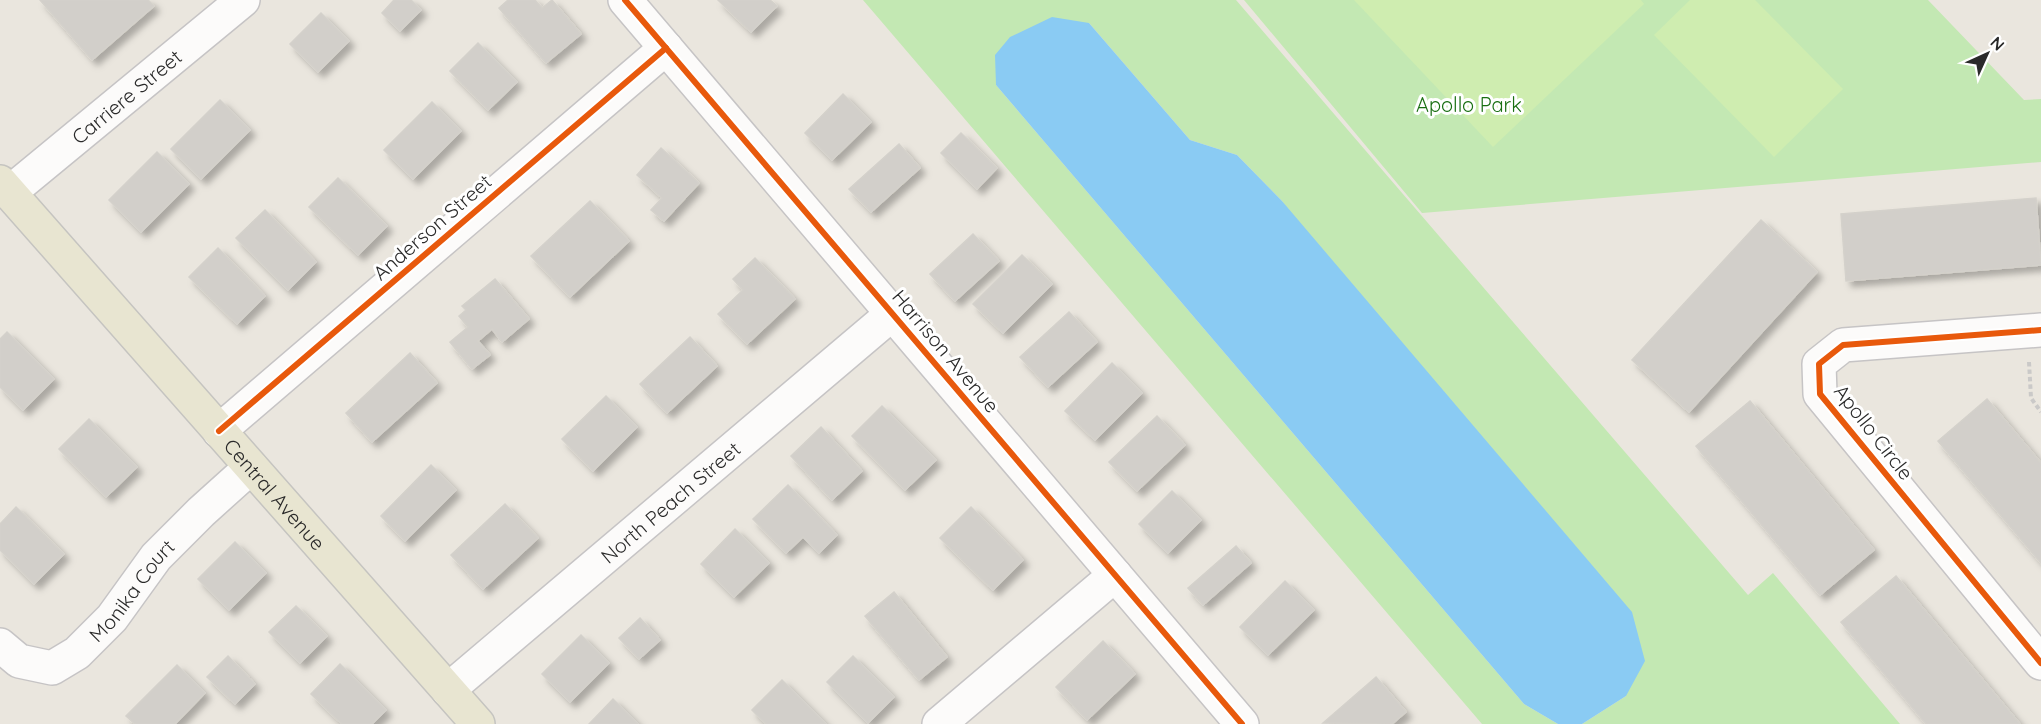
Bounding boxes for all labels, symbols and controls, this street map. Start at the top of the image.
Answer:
north arrow [1957,24,2017,84]
text: N [1986,32,2009,55]
street label: Carriere Street [66,44,186,149]
park label: Apollo Park [1416,92,1522,117]
street label: Anderson Street [368,169,496,285]
street label: Harrison Avenue [887,284,1005,418]
street label: Apollo Circle [1829,379,1919,485]
street label: Central Avenue [219,433,331,555]
street label: North Peach Street [595,436,745,568]
street label: Monika Court [83,534,179,647]

